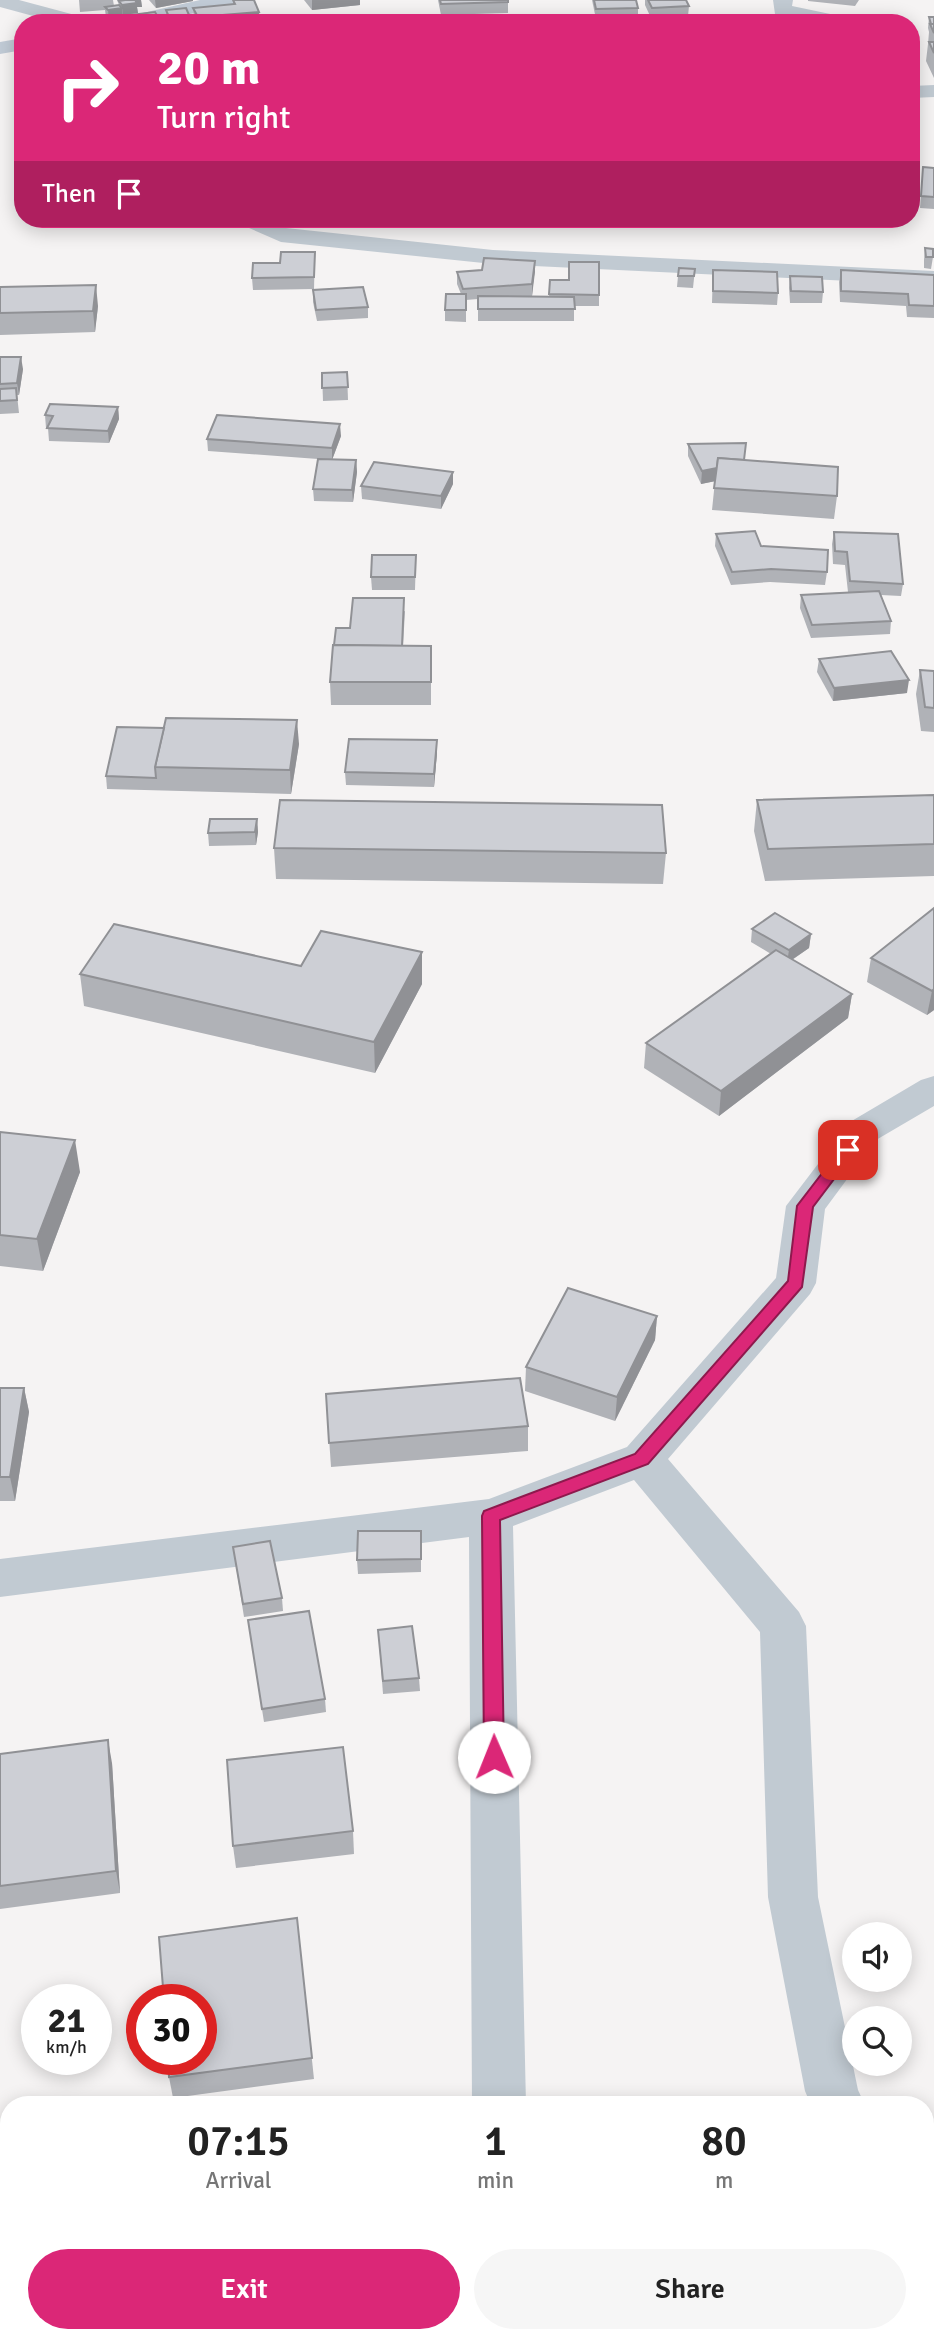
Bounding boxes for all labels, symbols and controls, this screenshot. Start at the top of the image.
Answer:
text: 20 m [157,38,260,98]
icon: right [42,42,133,133]
text: Turn right [157,98,290,137]
icon: arrive [110,175,148,213]
text: Then [42,178,96,210]
pin [818,1120,878,1180]
icon: arrive [829,1131,867,1169]
position arrow [457,1720,531,1794]
map controls [842,1922,912,2076]
button: sound [842,1922,912,1992]
speed limit sign: 30 [126,1984,217,2075]
text: 21 [48,1999,85,2042]
button: search [842,2006,912,2076]
text: km/h [46,2036,87,2058]
text: 07:15 [187,2116,290,2167]
text: 1 [484,2116,507,2167]
text: 80 [701,2116,747,2167]
text: Arrival [205,2166,272,2195]
text: min [477,2166,514,2195]
text: m [715,2166,733,2195]
button: Exit [28,2249,460,2329]
button: Share [474,2249,906,2329]

